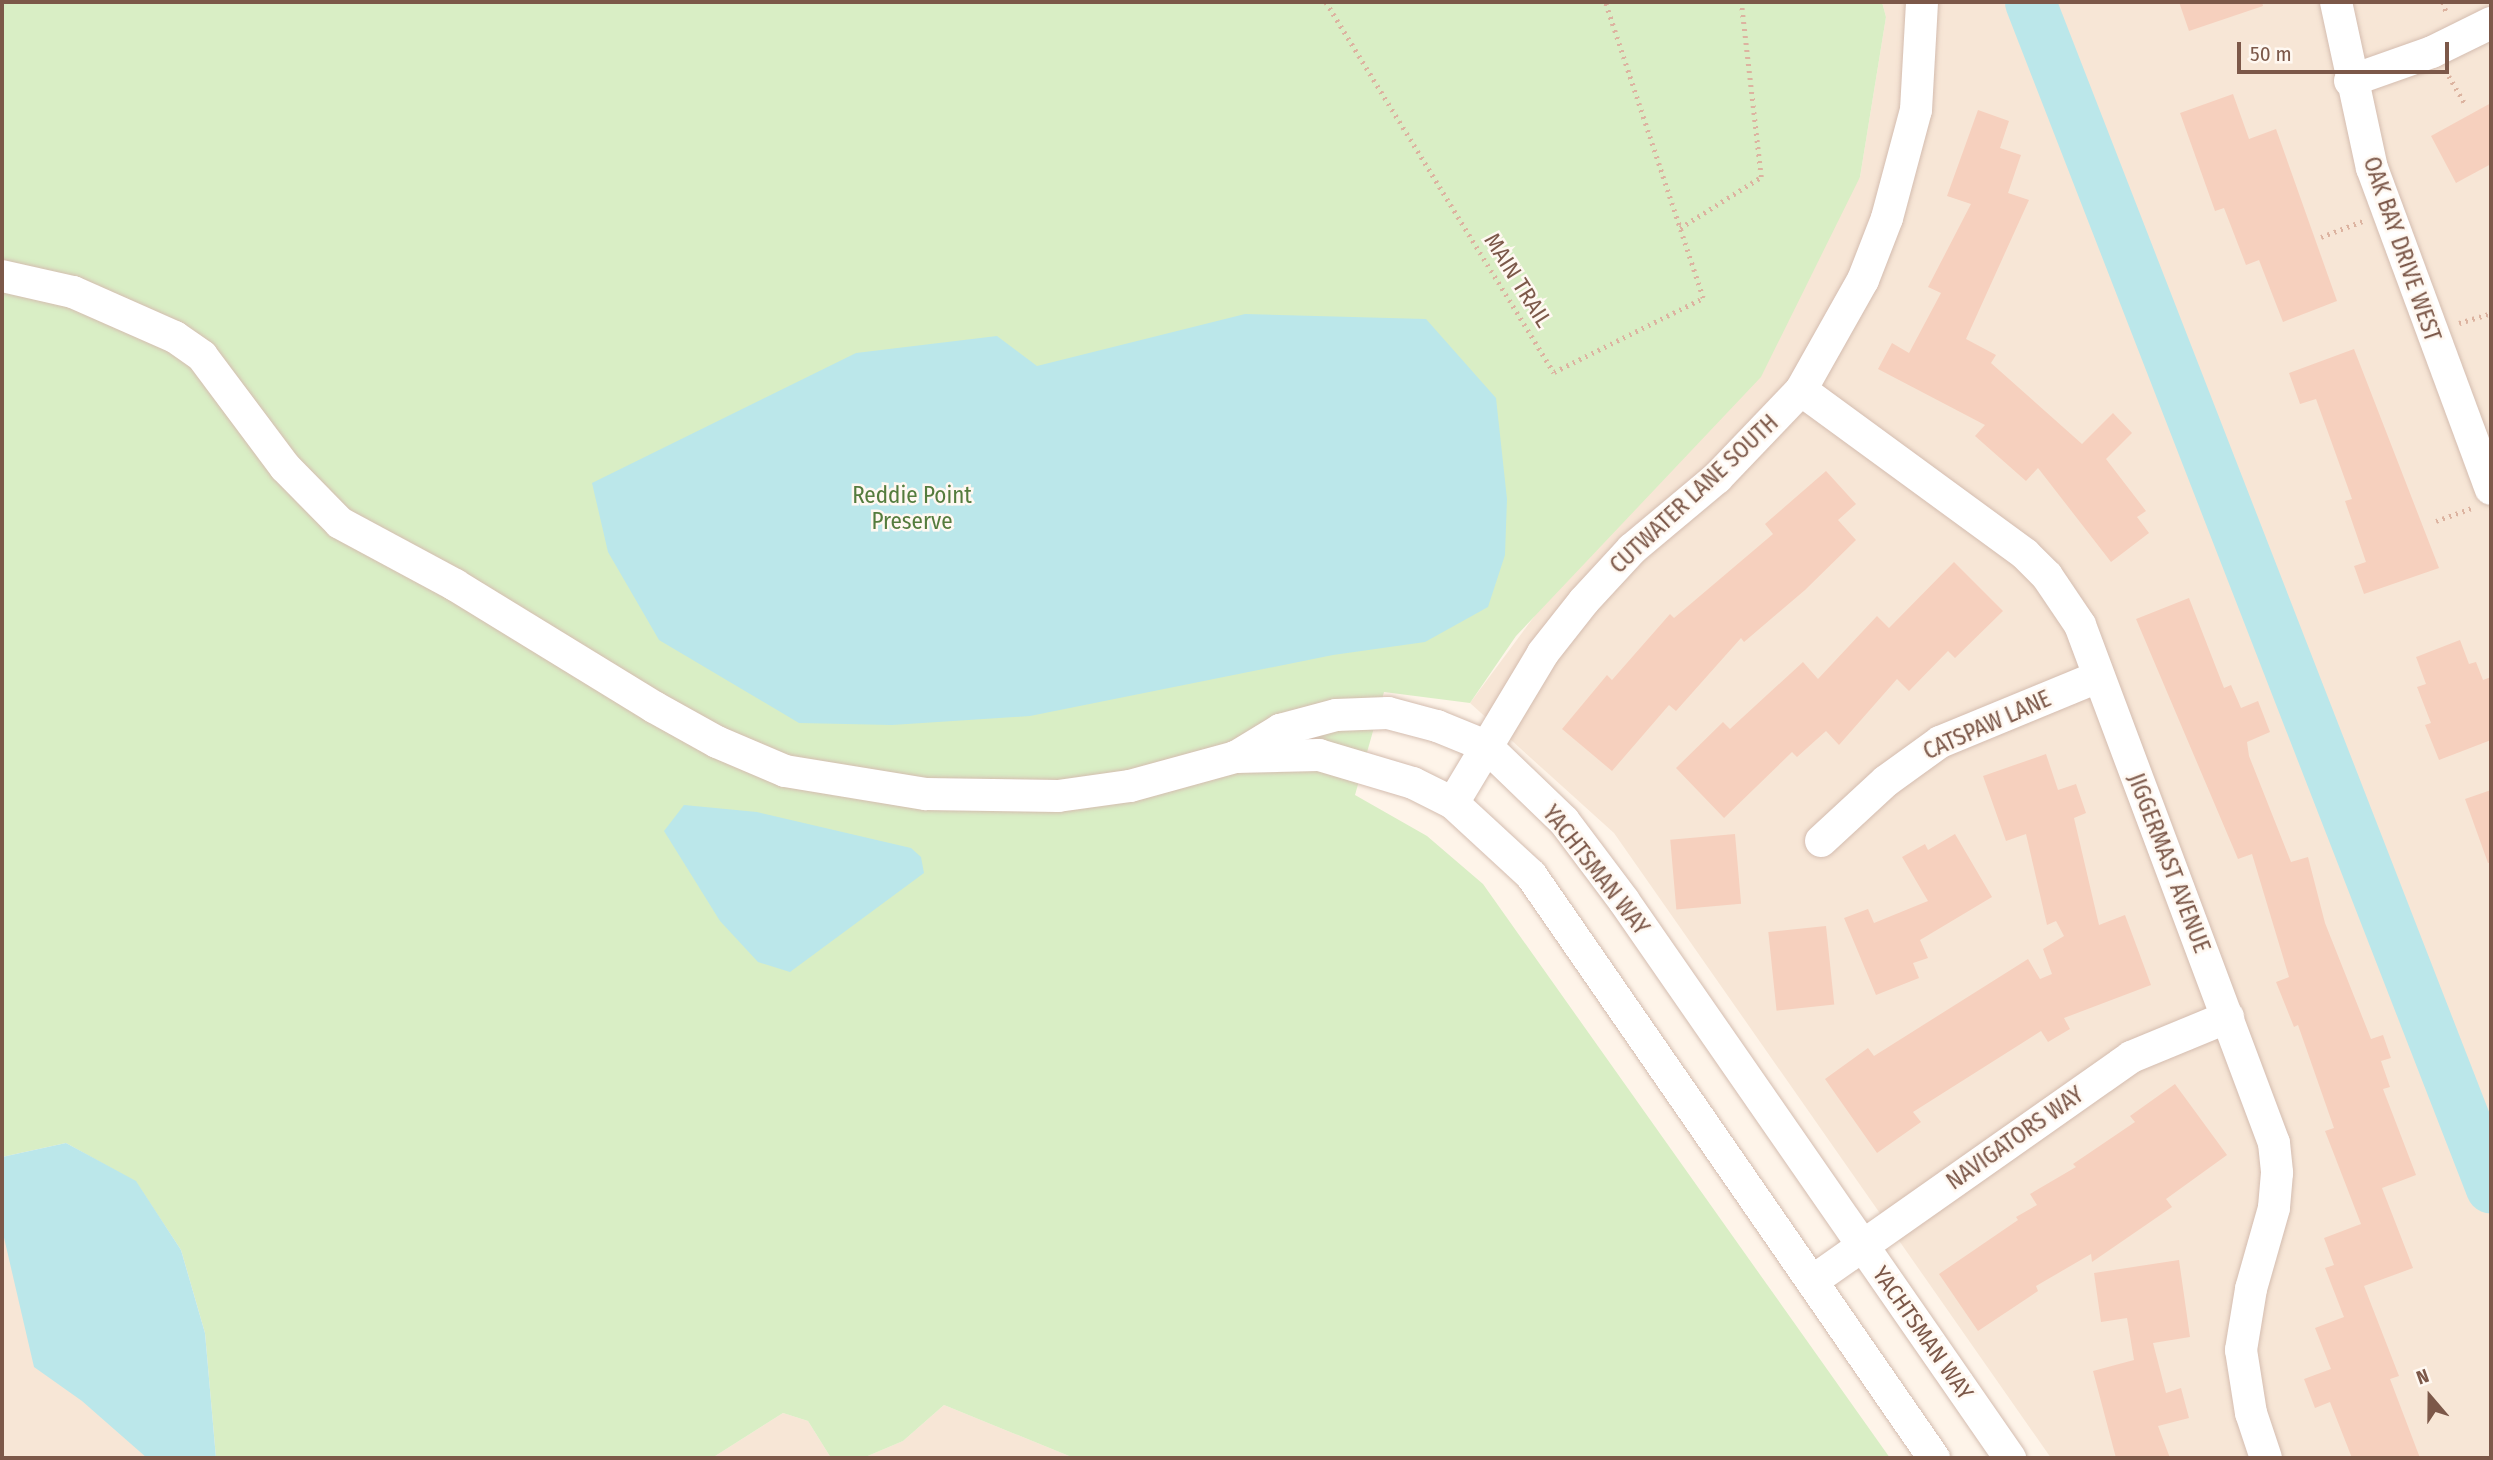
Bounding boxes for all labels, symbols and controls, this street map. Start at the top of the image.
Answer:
scale bar [2241,28,2453,72]
text: 50 m [2250,41,2292,67]
street label: OAK BAY DRIVE WEST [2357,153,2447,345]
street label: MAIN TRAIL [1478,228,1558,332]
street label: CUTWATER LANE SOUTH [1604,409,1784,579]
park label: Reddie Point Preserve [852,481,972,535]
street label: CATSPAW LANE [1919,685,2055,765]
street label: JIGGERMAST AVENUE [2122,769,2216,957]
street label: YACHTSMAN WAY [1537,800,1655,940]
street label: NAVIGATORS WAY [1941,1081,2089,1195]
street label: YACHTSMAN WAY [1867,1261,1979,1405]
north arrow [2395,1362,2465,1432]
text: N [2413,1364,2432,1390]

